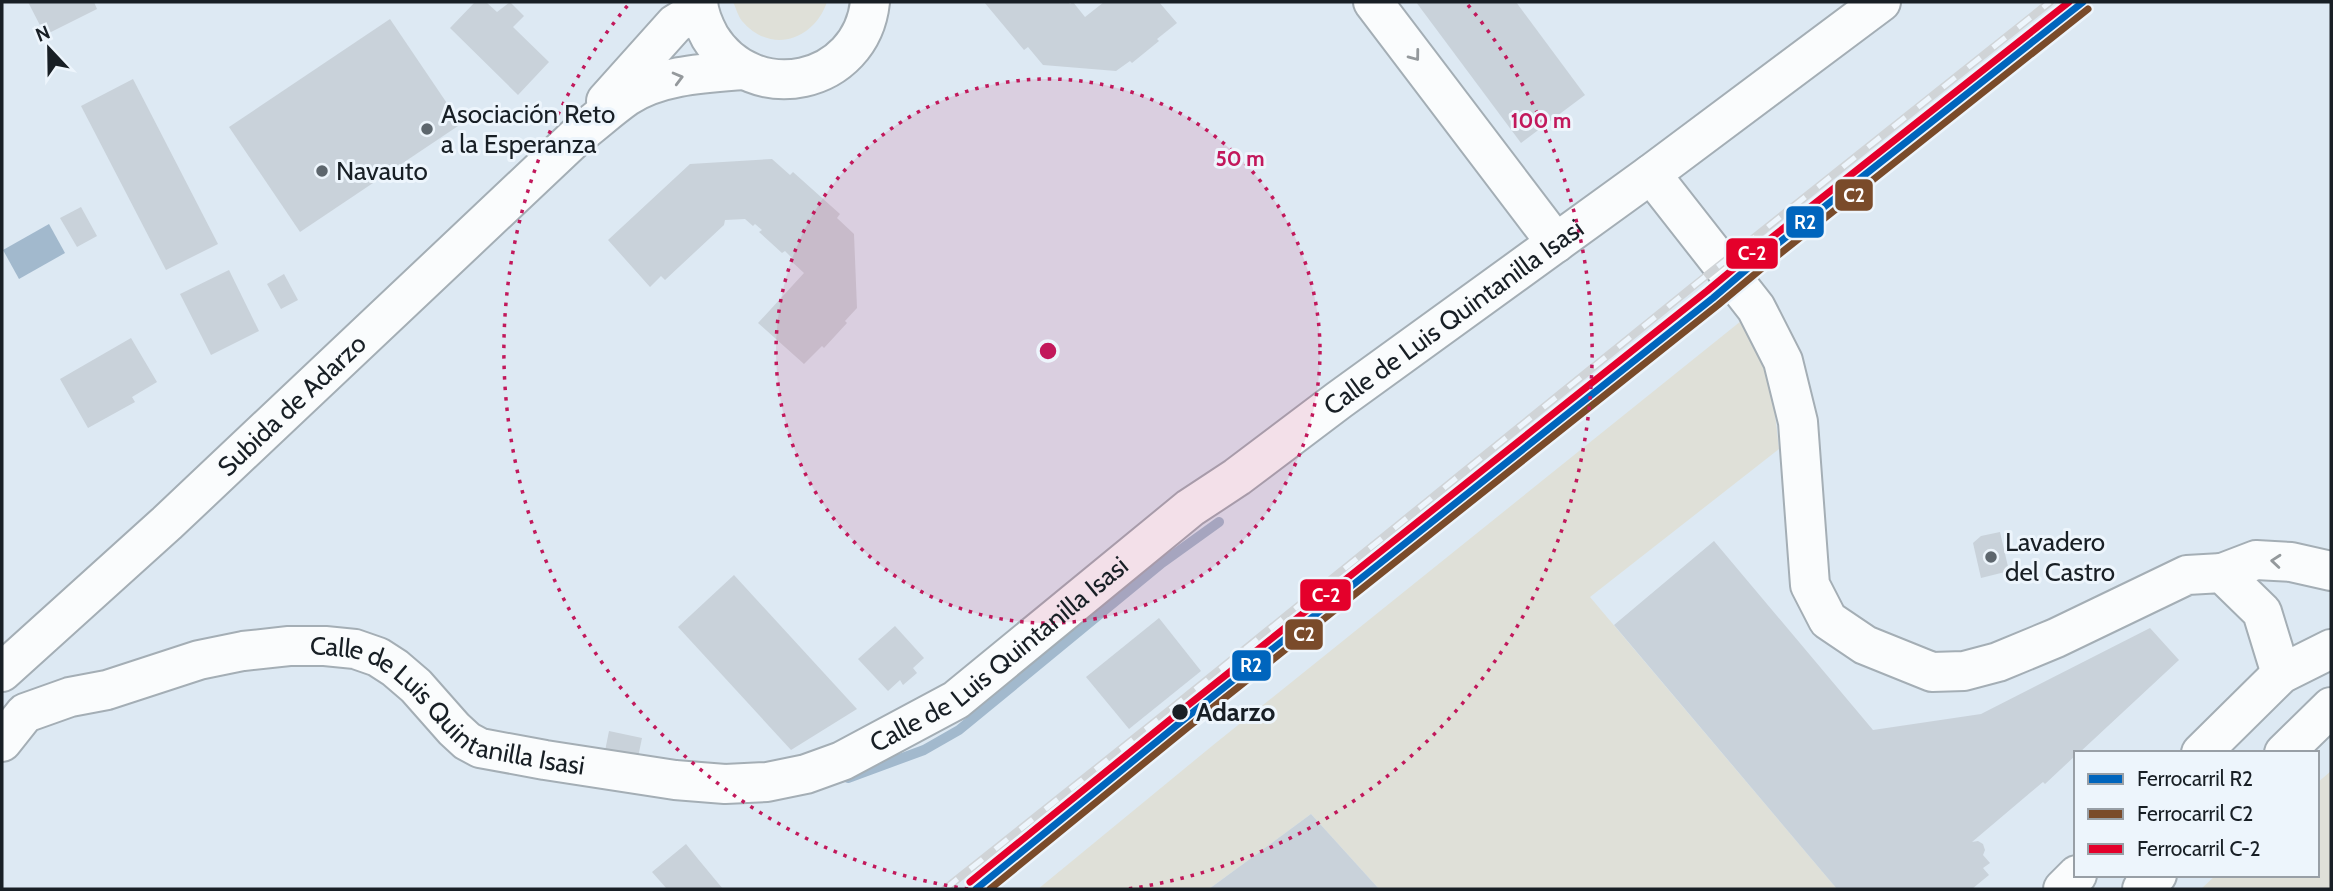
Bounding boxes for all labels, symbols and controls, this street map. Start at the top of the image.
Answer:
north arrow [14,14,84,84]
text: N [32,21,53,47]
one-way arrow [1406,48,1419,61]
one-way arrow [672,72,684,86]
place label: Asociación Reto a la Esperanza [441,98,615,160]
text: 100 m [1511,108,1571,133]
marker: Asociación Reto a la Esperanza [419,121,435,137]
text: 50 m [1215,146,1265,171]
place label: Navauto [336,155,428,187]
marker: Navauto [314,163,330,179]
line badge: C2 [1834,178,1874,212]
text: C2 [1843,184,1865,207]
line badge: R2 [1785,205,1825,239]
text: R2 [1794,211,1816,234]
street label: Calle de Luis Quintanilla Isasi [1317,212,1590,422]
line badge: C-2 [1725,237,1779,270]
text: C-2 [1738,242,1766,265]
street label: Subida de Adarzo [211,328,373,483]
centre of rings [1036,339,1060,363]
place label: Lavadero del Castro [2005,526,2115,588]
street label: Calle de Luis Quintanilla Isasi [864,549,1135,759]
marker: Lavadero del Castro [1983,549,1999,565]
one-way arrow [2270,554,2281,569]
line badge: C-2 [1299,578,1352,612]
text: C-2 [1312,584,1340,607]
line badge: C2 [1284,618,1324,651]
text: C2 [1293,623,1315,646]
street label: Calle de Luis Quintanilla Isasi [310,630,587,782]
line badge: R2 [1231,649,1272,682]
text: R2 [1240,654,1262,677]
place label: Adarzo [1196,696,1275,728]
marker: Adarzo [1170,702,1190,722]
legend [2074,751,2319,877]
text: Ferrocarril R2 [2137,766,2253,791]
text: Ferrocarril C2 [2137,801,2253,826]
text: Ferrocarril C-2 [2137,836,2261,861]

